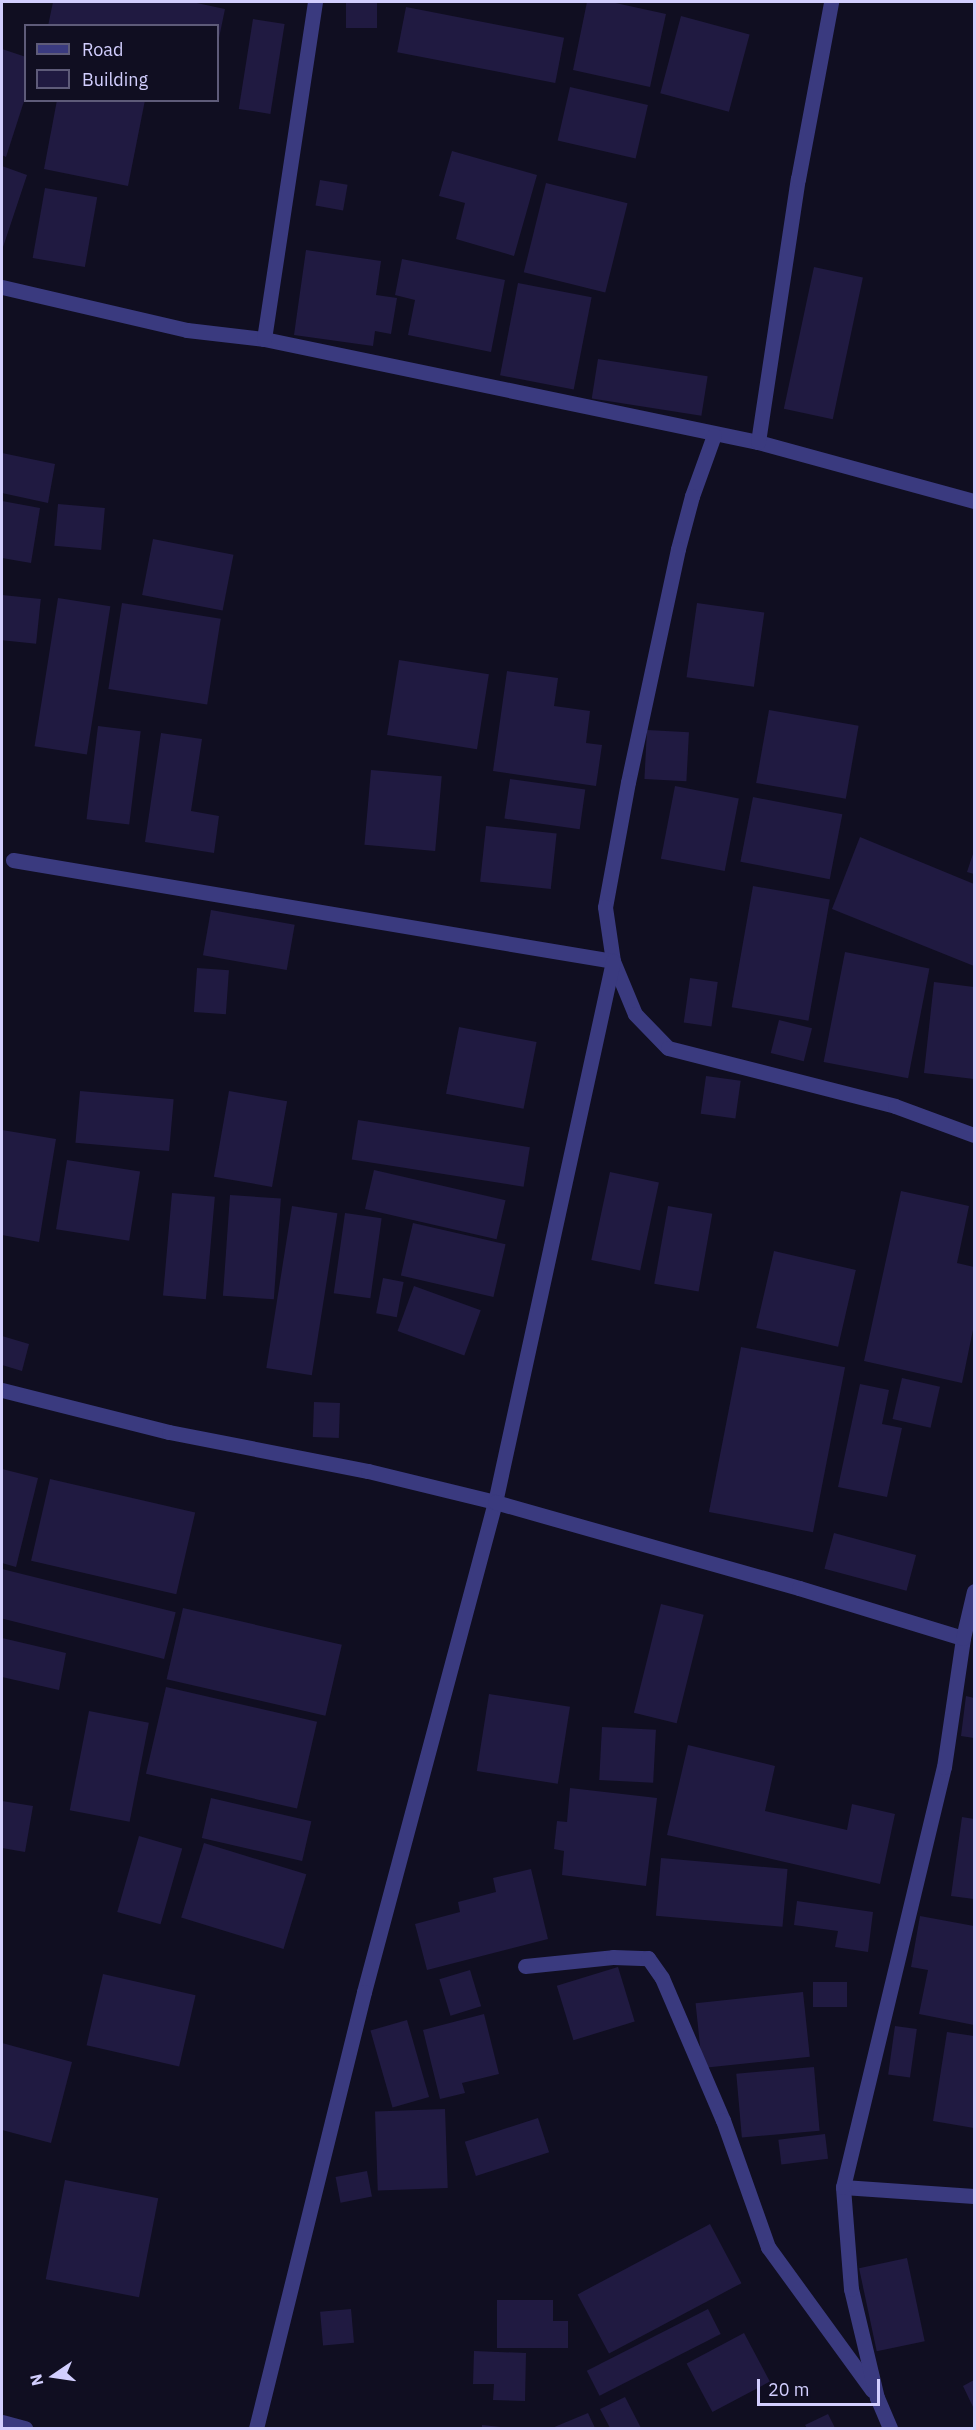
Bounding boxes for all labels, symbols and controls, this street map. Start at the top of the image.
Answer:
legend [24,24,219,102]
text: Road [82,38,123,61]
text: Building [82,68,148,91]
north arrow [24,2346,84,2406]
scale bar [760,2367,883,2405]
text: N [25,2372,48,2388]
text: 20 m [768,2378,810,2401]

